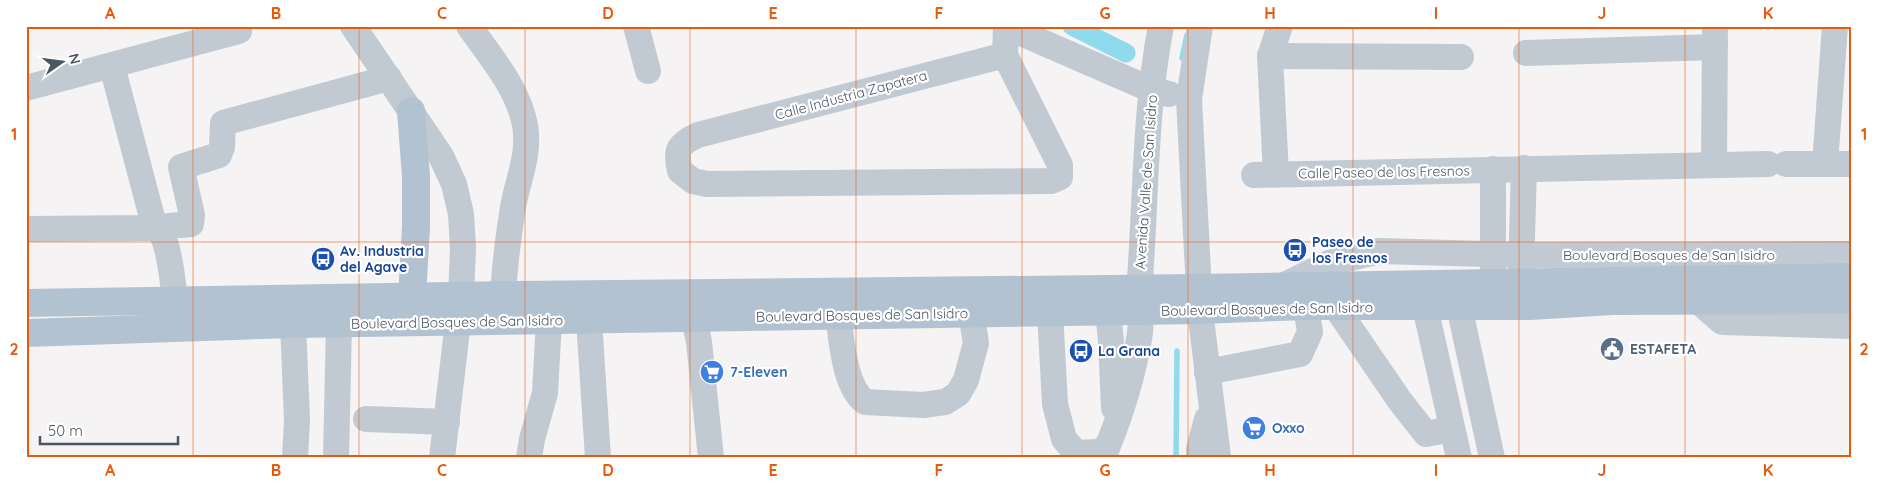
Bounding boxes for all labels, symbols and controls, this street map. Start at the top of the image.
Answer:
text: A [105,3,116,23]
text: B [271,3,281,23]
text: C [437,3,447,23]
text: D [602,3,614,23]
text: E [768,3,778,23]
text: F [935,3,944,23]
text: G [1099,3,1111,23]
text: H [1264,3,1276,23]
text: I [1434,3,1438,23]
text: J [1598,3,1606,23]
text: K [1763,3,1773,23]
north arrow [38,38,88,88]
text: N [65,52,85,66]
street label: Calle Industria Zapatera [773,66,929,124]
street label: Avenida Valle de San Isidro [1131,94,1161,270]
text: 1 [11,124,17,144]
text: 1 [1861,124,1867,144]
street label: Calle Paseo de los Fresnos [1298,162,1470,182]
place label: Paseo de los Fresnos [1312,233,1388,267]
bus stop icon: Paseo de los Fresnos [1282,237,1308,263]
place label: Av. Industria del Agave [340,242,424,276]
bus stop icon: Av. Industria del Agave [310,246,336,272]
street label: Boulevard Bosques de San Isidro [1563,246,1775,264]
street label: Boulevard Bosques de San Isidro [1161,298,1373,320]
street label: Boulevard Bosques de San Isidro [756,304,968,326]
street label: Boulevard Bosques de San Isidro [351,311,563,333]
public building icon: ESTAFETA [1599,336,1625,362]
bus stop icon: La Grana [1068,338,1094,364]
text: 2 [9,339,19,359]
text: 2 [1859,339,1869,359]
place label: ESTAFETA [1630,340,1696,358]
place label: La Grana [1098,342,1160,360]
supermarket icon: 7-Eleven [699,359,725,385]
place label: 7-Eleven [730,363,787,381]
scale bar [40,414,178,446]
supermarket icon: Oxxo [1241,415,1267,441]
place label: Oxxo [1272,419,1305,437]
text: 50 m [48,421,83,440]
text: A [105,460,116,480]
text: B [271,460,281,480]
text: C [437,460,447,480]
text: D [602,460,614,480]
text: E [768,460,778,480]
text: F [935,460,944,480]
text: G [1099,460,1111,480]
text: H [1264,460,1276,480]
text: I [1434,460,1438,480]
text: J [1598,460,1606,480]
text: K [1763,460,1773,480]

